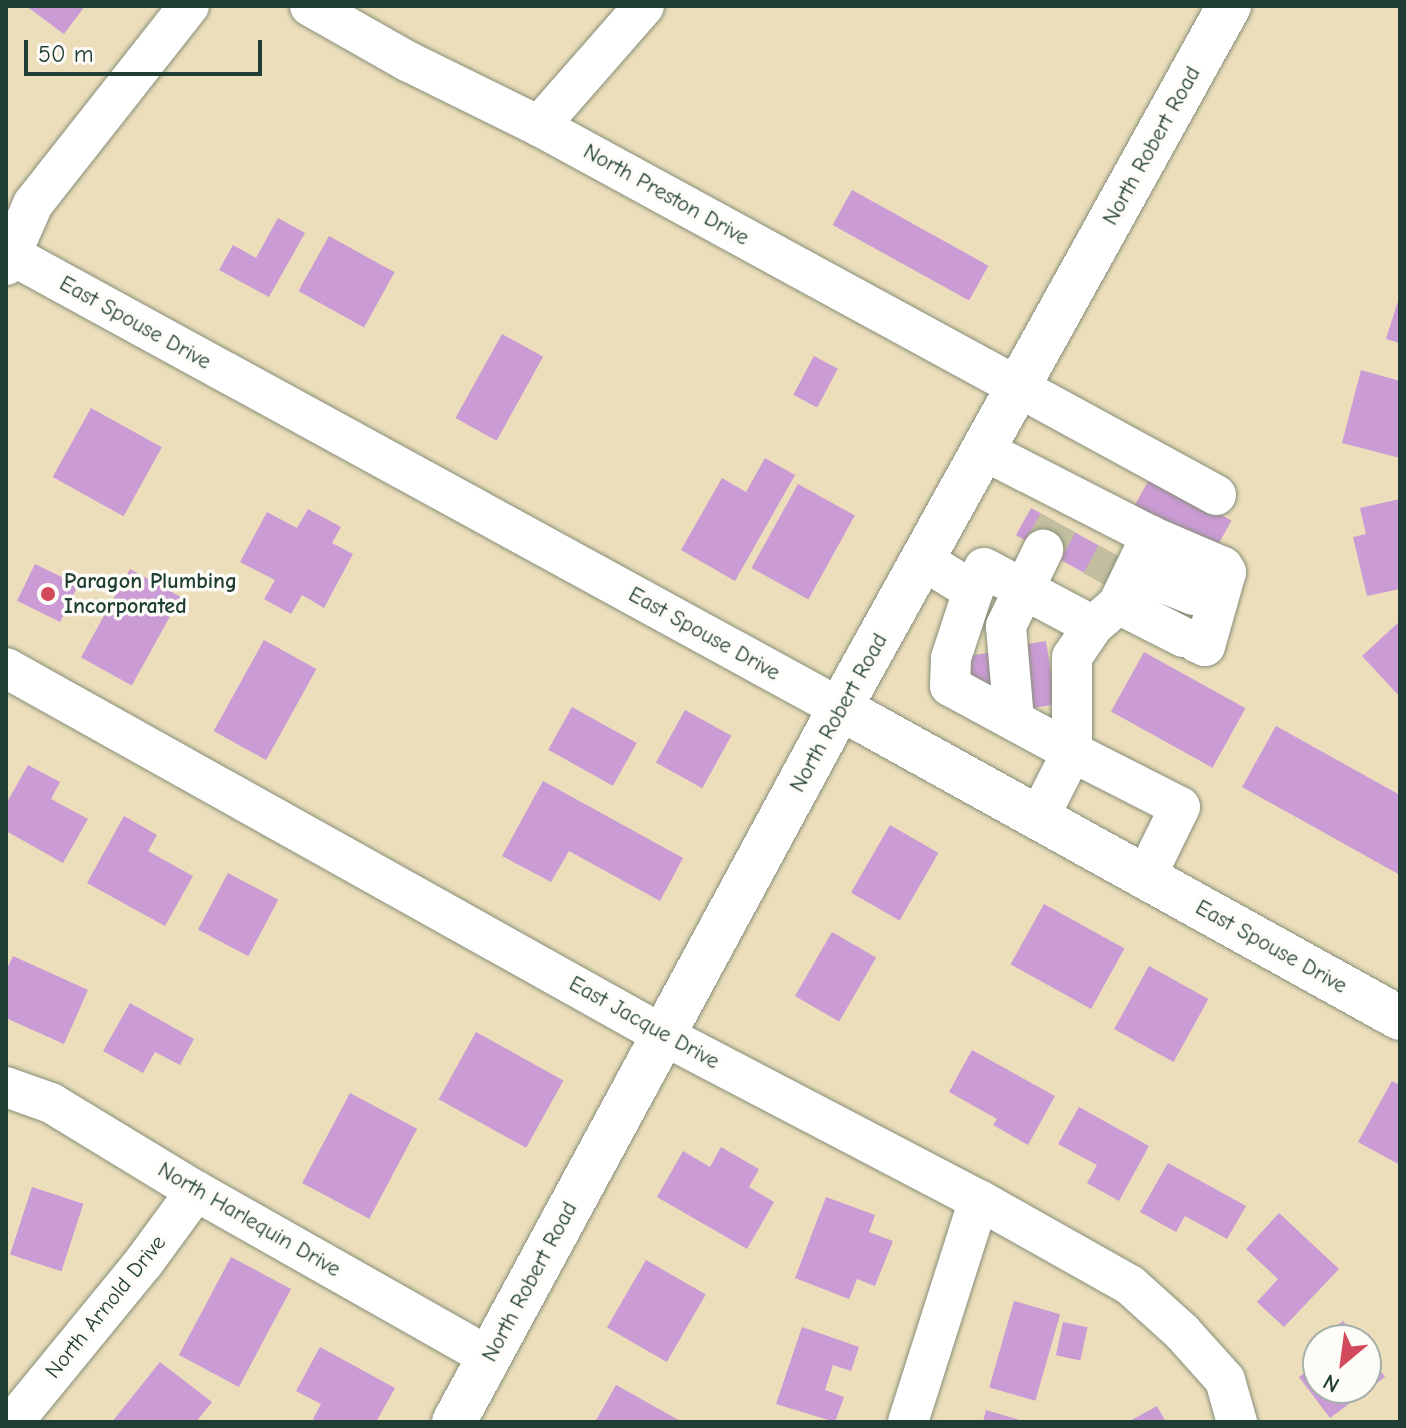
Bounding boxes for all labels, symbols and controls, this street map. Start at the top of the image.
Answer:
scale bar [28,24,266,74]
text: 50 m [38,40,94,68]
street label: North Robert Road [1097,62,1207,230]
street label: North Preston Drive [579,139,753,251]
street label: East Spouse Drive [55,271,215,375]
place label: Paragon Plumbing Incorporated [64,568,237,620]
street label: East Spouse Drive [624,582,784,686]
marker: Paragon Plumbing Incorporated [39,585,57,603]
street label: North Robert Road [784,629,894,797]
street label: East Spouse Drive [1191,895,1351,999]
street label: East Jacque Drive [564,971,724,1075]
street label: North Harlequin Drive [153,1157,345,1283]
street label: North Robert Road [477,1197,583,1367]
street label: North Arnold Drive [40,1230,172,1384]
north arrow [1302,1324,1382,1404]
text: N [1319,1368,1344,1398]

